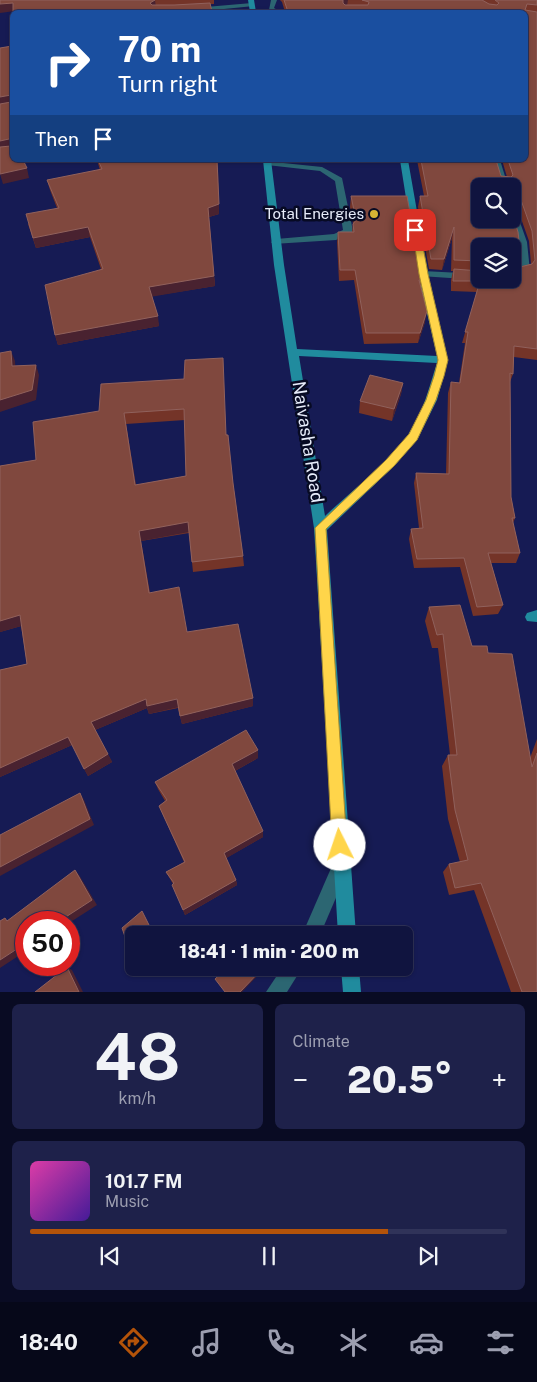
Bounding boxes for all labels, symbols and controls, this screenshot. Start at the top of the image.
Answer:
text: 70 m [118,29,201,70]
icon: right [35,30,100,95]
text: Turn right [118,71,218,97]
icon: arrive [89,125,117,153]
text: Then [35,128,79,150]
map controls [471,178,521,288]
button: search [471,178,521,228]
place label: Total Energies [265,205,364,222]
marker: Total Energies [368,208,380,220]
pin [394,209,436,251]
icon: arrive [401,216,429,244]
button: layers [471,238,521,288]
street label: Naivasha Road [288,379,328,504]
position arrow [313,818,365,870]
speed limit sign: 50 [15,911,80,976]
text: 18:41 · 1 min · 200 m [179,940,359,962]
text: 48 [94,1018,180,1095]
text: Climate [293,1032,350,1051]
text: 20.5° [347,1057,452,1102]
text: − [293,1063,308,1096]
text: + [491,1063,507,1096]
text: km/h [118,1089,156,1108]
text: 101.7 FM [105,1170,182,1192]
text: Music [105,1192,149,1211]
icon: previous [96,1242,124,1270]
icon: pause [255,1242,283,1270]
icon: next [414,1242,442,1270]
icon: directions [116,1325,151,1360]
icon: music [189,1325,224,1360]
icon: phone [263,1325,298,1360]
icon: climate [336,1325,371,1360]
icon: car [409,1325,444,1360]
icon: filters [483,1325,518,1360]
text: 18:40 [19,1329,78,1355]

